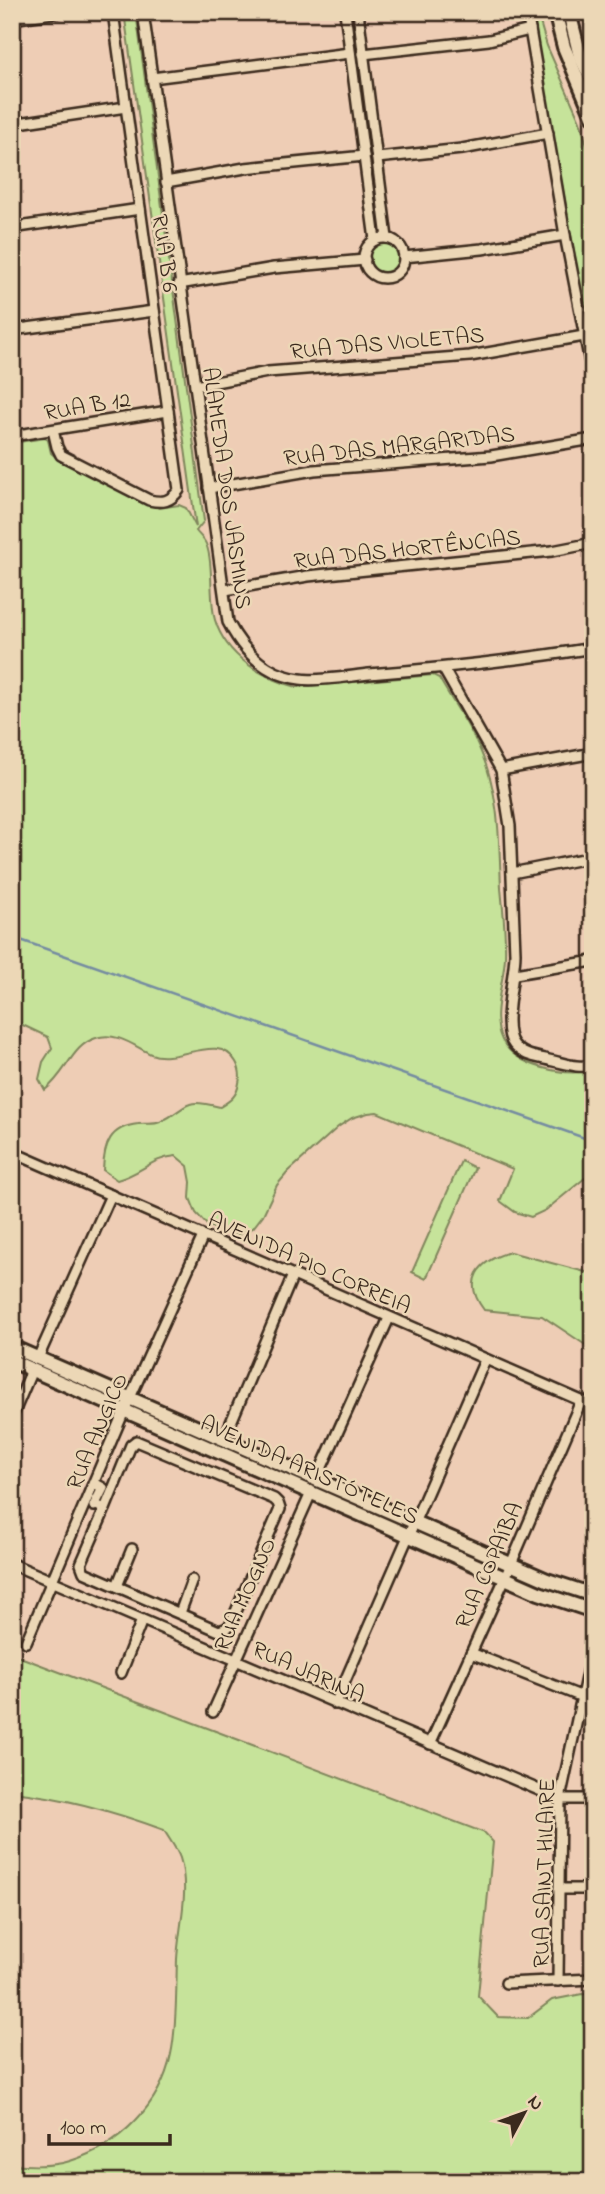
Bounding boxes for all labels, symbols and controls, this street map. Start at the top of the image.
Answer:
street label: RUA B 6 [142,212,185,295]
street label: RUA DAS VIOLETAS [289,320,486,369]
street label: ALAMEDA DOS JASMINS [192,365,259,611]
street label: RUA B 12 [42,384,133,431]
street label: RUA DAS MARGARIDAS [282,419,517,476]
street label: RUA DAS HORTÊNCIAS [292,522,522,579]
street label: AVENIDA PIO CORREIA [202,1205,416,1324]
street label: RUA ANGICO [59,1369,138,1495]
street label: AVENIDA ARISTÓTELES [194,1408,424,1534]
street label: RUA COPAÍBA [448,1497,533,1635]
street label: RUA MOGNO [207,1533,286,1657]
street label: RUA JARINA [246,1634,370,1713]
street label: RUA SAINT HILAIRE [526,1778,565,1968]
north arrow [490,2078,560,2148]
text: N [521,2090,549,2117]
scale bar [49,2103,170,2147]
text: 100 m [60,2114,106,2144]

